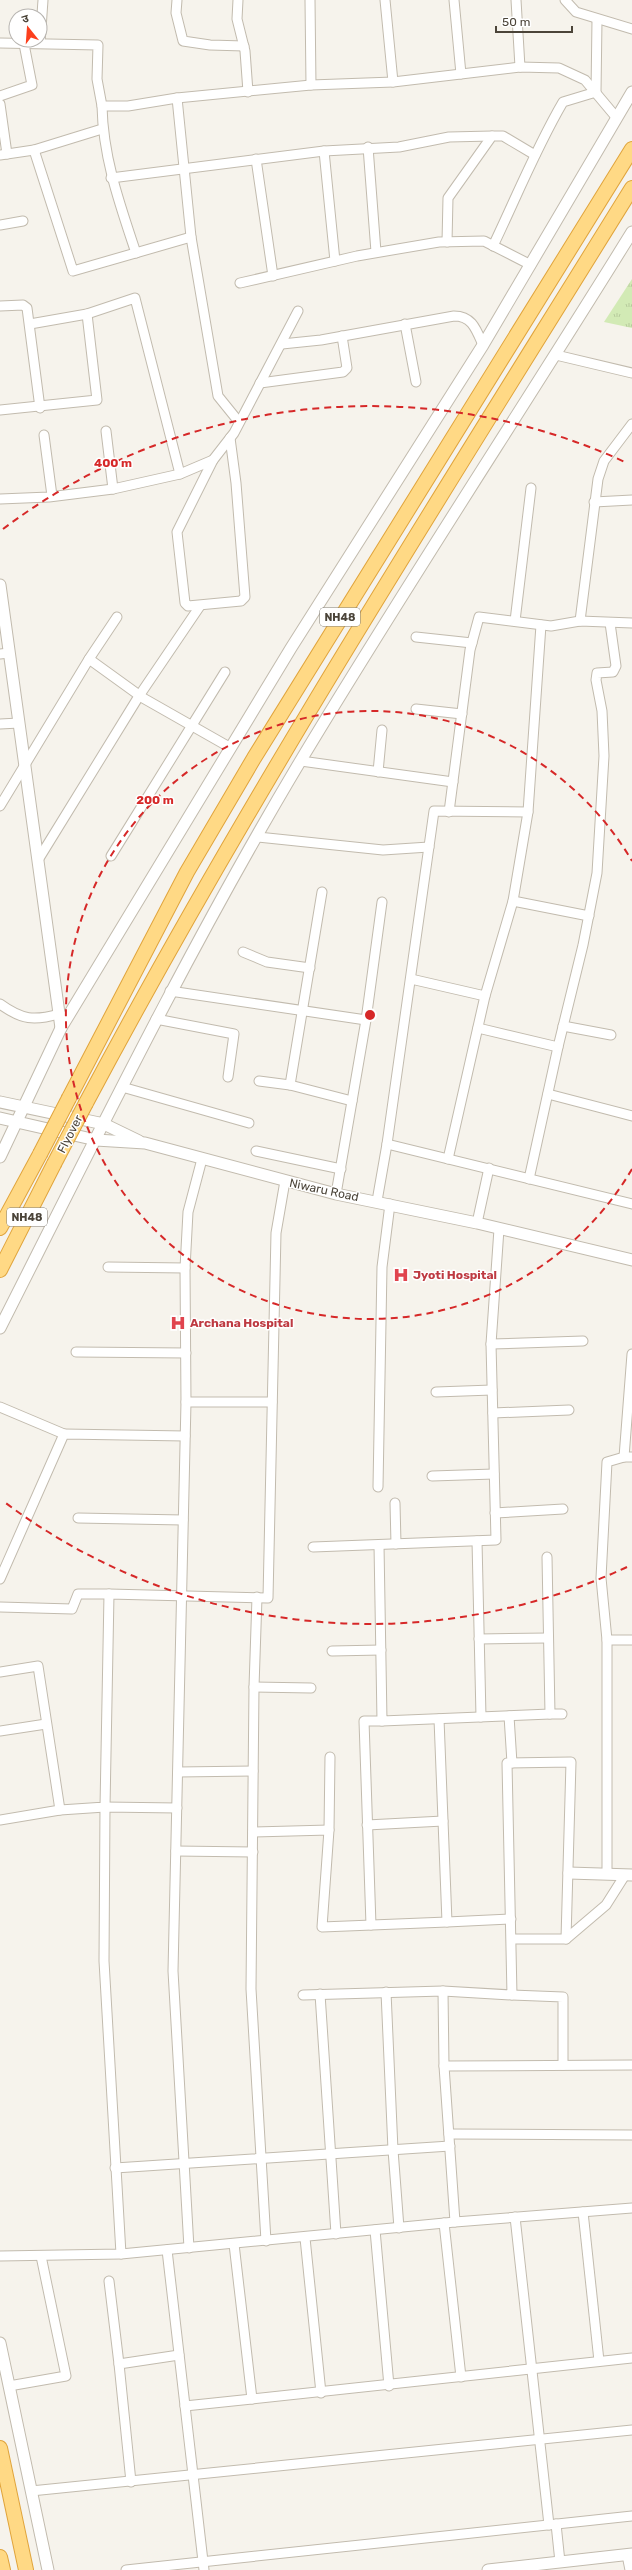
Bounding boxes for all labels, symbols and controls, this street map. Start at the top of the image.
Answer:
north arrow [8,8,48,48]
scale bar [496,8,572,34]
text: उ [20,12,31,26]
text: 50 m [502,15,530,29]
text: 400 m [94,456,132,470]
road number: NH48 [320,608,360,626]
text: 200 m [136,793,174,807]
centre of rings [363,1008,377,1022]
street label: Flyover [55,1112,86,1155]
street label: Niwaru Road [288,1176,360,1204]
road number: NH48 [7,1208,47,1226]
hospital icon: Jyoti Hospital [392,1266,410,1284]
place label: Jyoti Hospital [413,1268,497,1282]
hospital icon: Archana Hospital [169,1314,187,1332]
place label: Archana Hospital [190,1316,293,1330]

